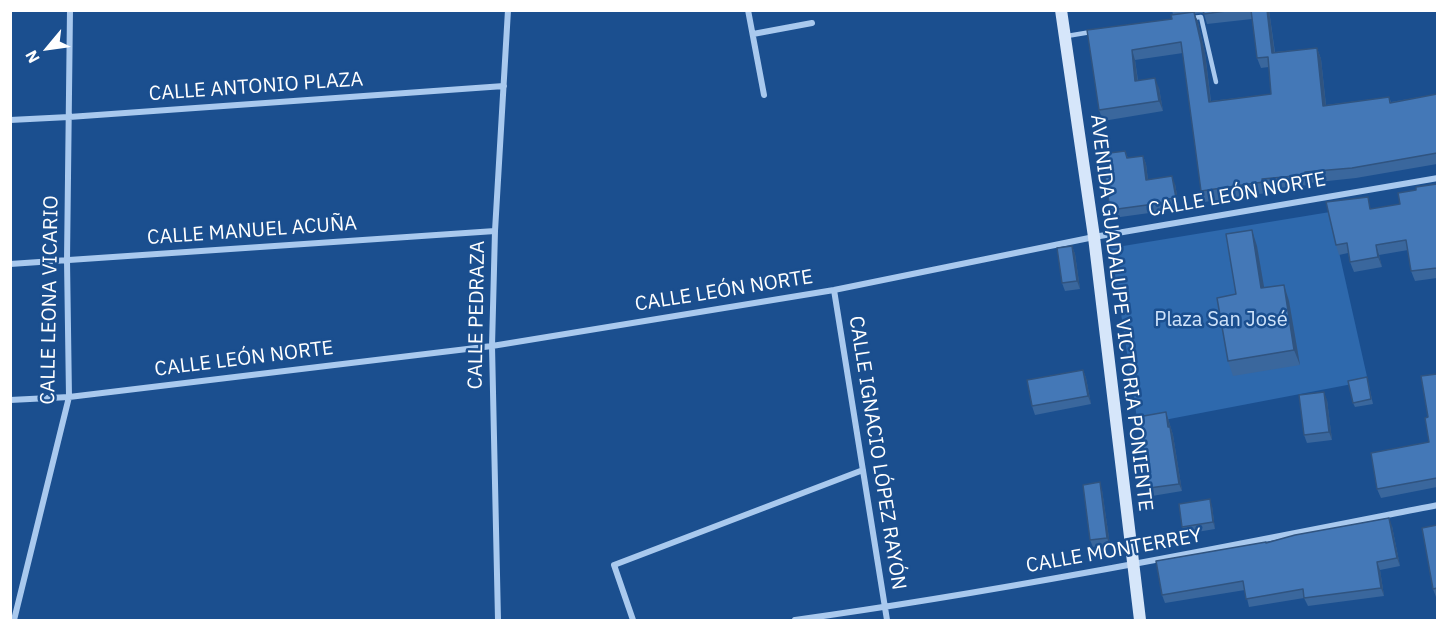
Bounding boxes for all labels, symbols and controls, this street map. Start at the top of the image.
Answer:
north arrow [18,18,78,78]
text: N [21,47,44,67]
street label: CALLE ANTONIO PLAZA [148,68,364,106]
street label: AVENIDA GUADALUPE VICTORIA PONIENTE [1085,113,1157,513]
street label: CALLE LEÓN NORTE [1146,168,1328,222]
street label: CALLE LEONA VICARIO [36,195,64,405]
street label: CALLE MANUEL ACUÑA [146,212,358,250]
street label: CALLE PEDRAZA [464,240,490,390]
street label: CALLE LEÓN NORTE [633,265,815,317]
park label: Plaza San José [1154,308,1288,332]
street label: CALLE IGNACIO LÓPEZ RAYÓN [843,314,911,592]
street label: CALLE LEÓN NORTE [153,336,335,382]
street label: CALLE MONTERREY [1024,524,1204,578]

